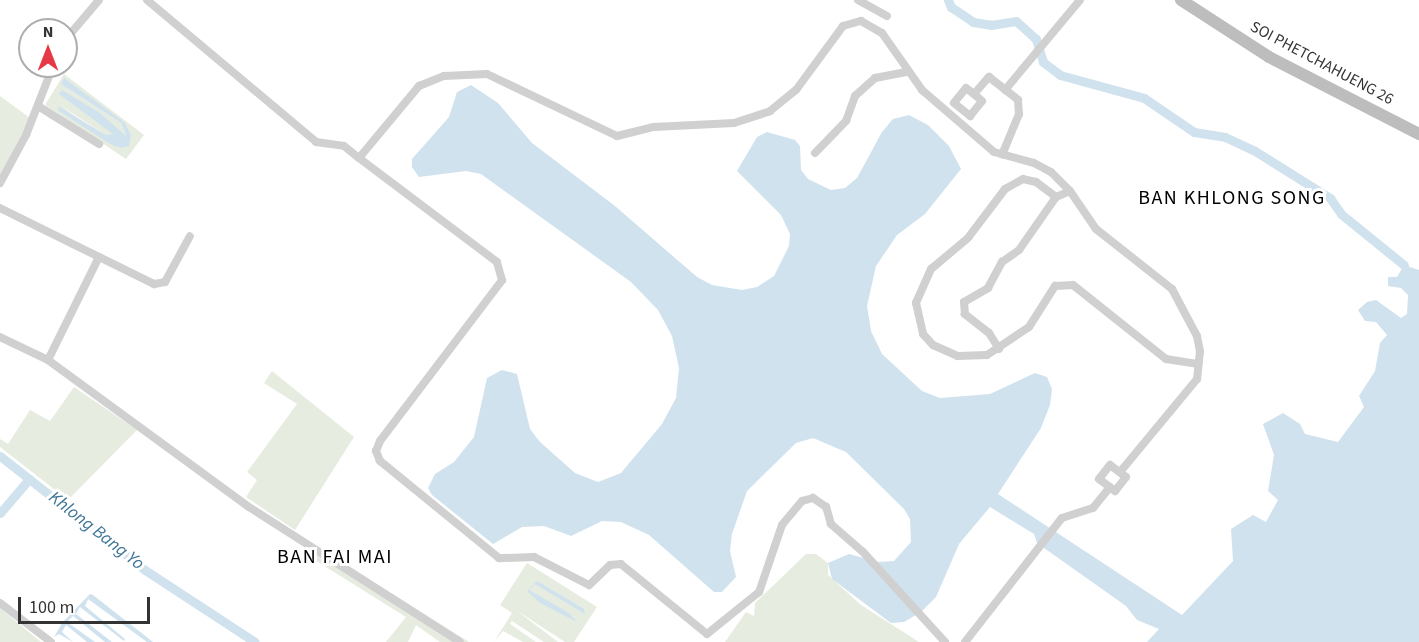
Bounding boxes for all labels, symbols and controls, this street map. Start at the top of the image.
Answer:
street label: SOI PHETCHAHUENG 26 [1247,17,1397,109]
north arrow [18,18,78,78]
text: N [43,21,53,43]
district label: BAN KHLONG SONG [1138,186,1326,210]
water label: Khlong Bang Yo [44,487,148,575]
district label: BAN FAI MAI [277,545,393,569]
scale bar [21,585,153,623]
text: 100 m [29,595,74,620]

